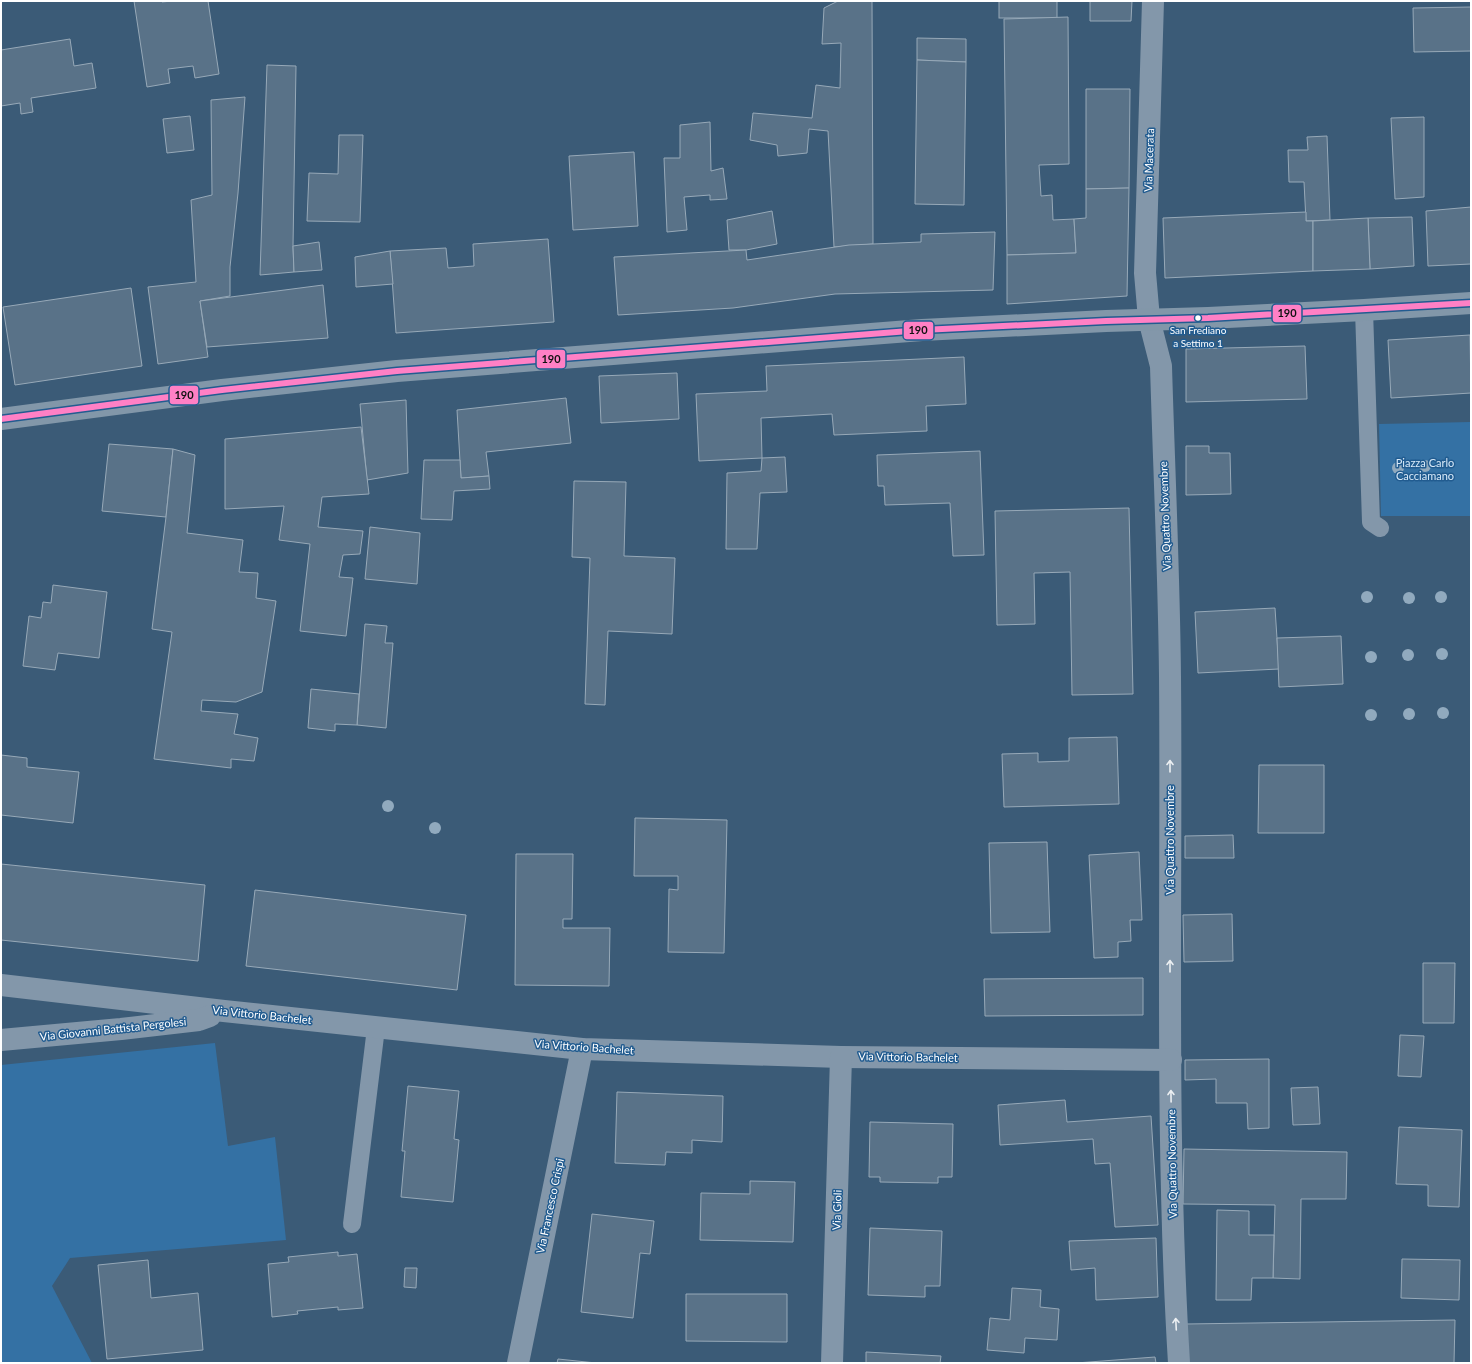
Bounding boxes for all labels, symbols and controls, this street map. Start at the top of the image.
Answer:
street label: Via Macerata [1141,128,1156,192]
line badge: 190 [1272,304,1302,323]
text: 190 [1277,306,1297,319]
marker: San Frediano a Settimo 1 [1193,313,1203,323]
line badge: 190 [903,321,934,340]
text: 190 [908,323,928,336]
place label: San Frediano a Settimo 1 [1170,324,1227,349]
line badge: 190 [536,349,566,369]
text: 190 [541,352,561,365]
line badge: 190 [169,385,199,405]
text: 190 [174,388,194,401]
park label: Piazza Carlo Cacciamano [1396,456,1454,482]
street label: Via Quattro Novembre [1156,461,1173,571]
one-way arrow [1166,760,1174,773]
street label: Via Quattro Novembre [1163,785,1176,895]
one-way arrow [1166,960,1174,973]
street label: Via Vittorio Bachelet [212,1003,312,1026]
street label: Via Giovanni Battista Pergolesi [39,1014,187,1043]
street label: Via Vittorio Bachelet [534,1037,634,1056]
street label: Via Vittorio Bachelet [858,1049,958,1064]
one-way arrow [1167,1090,1175,1103]
street label: Via Quattro Novembre [1164,1109,1179,1219]
street label: Via Francesco Crispi [533,1157,566,1255]
street label: Via Gioli [829,1189,844,1230]
one-way arrow [1173,1318,1180,1331]

